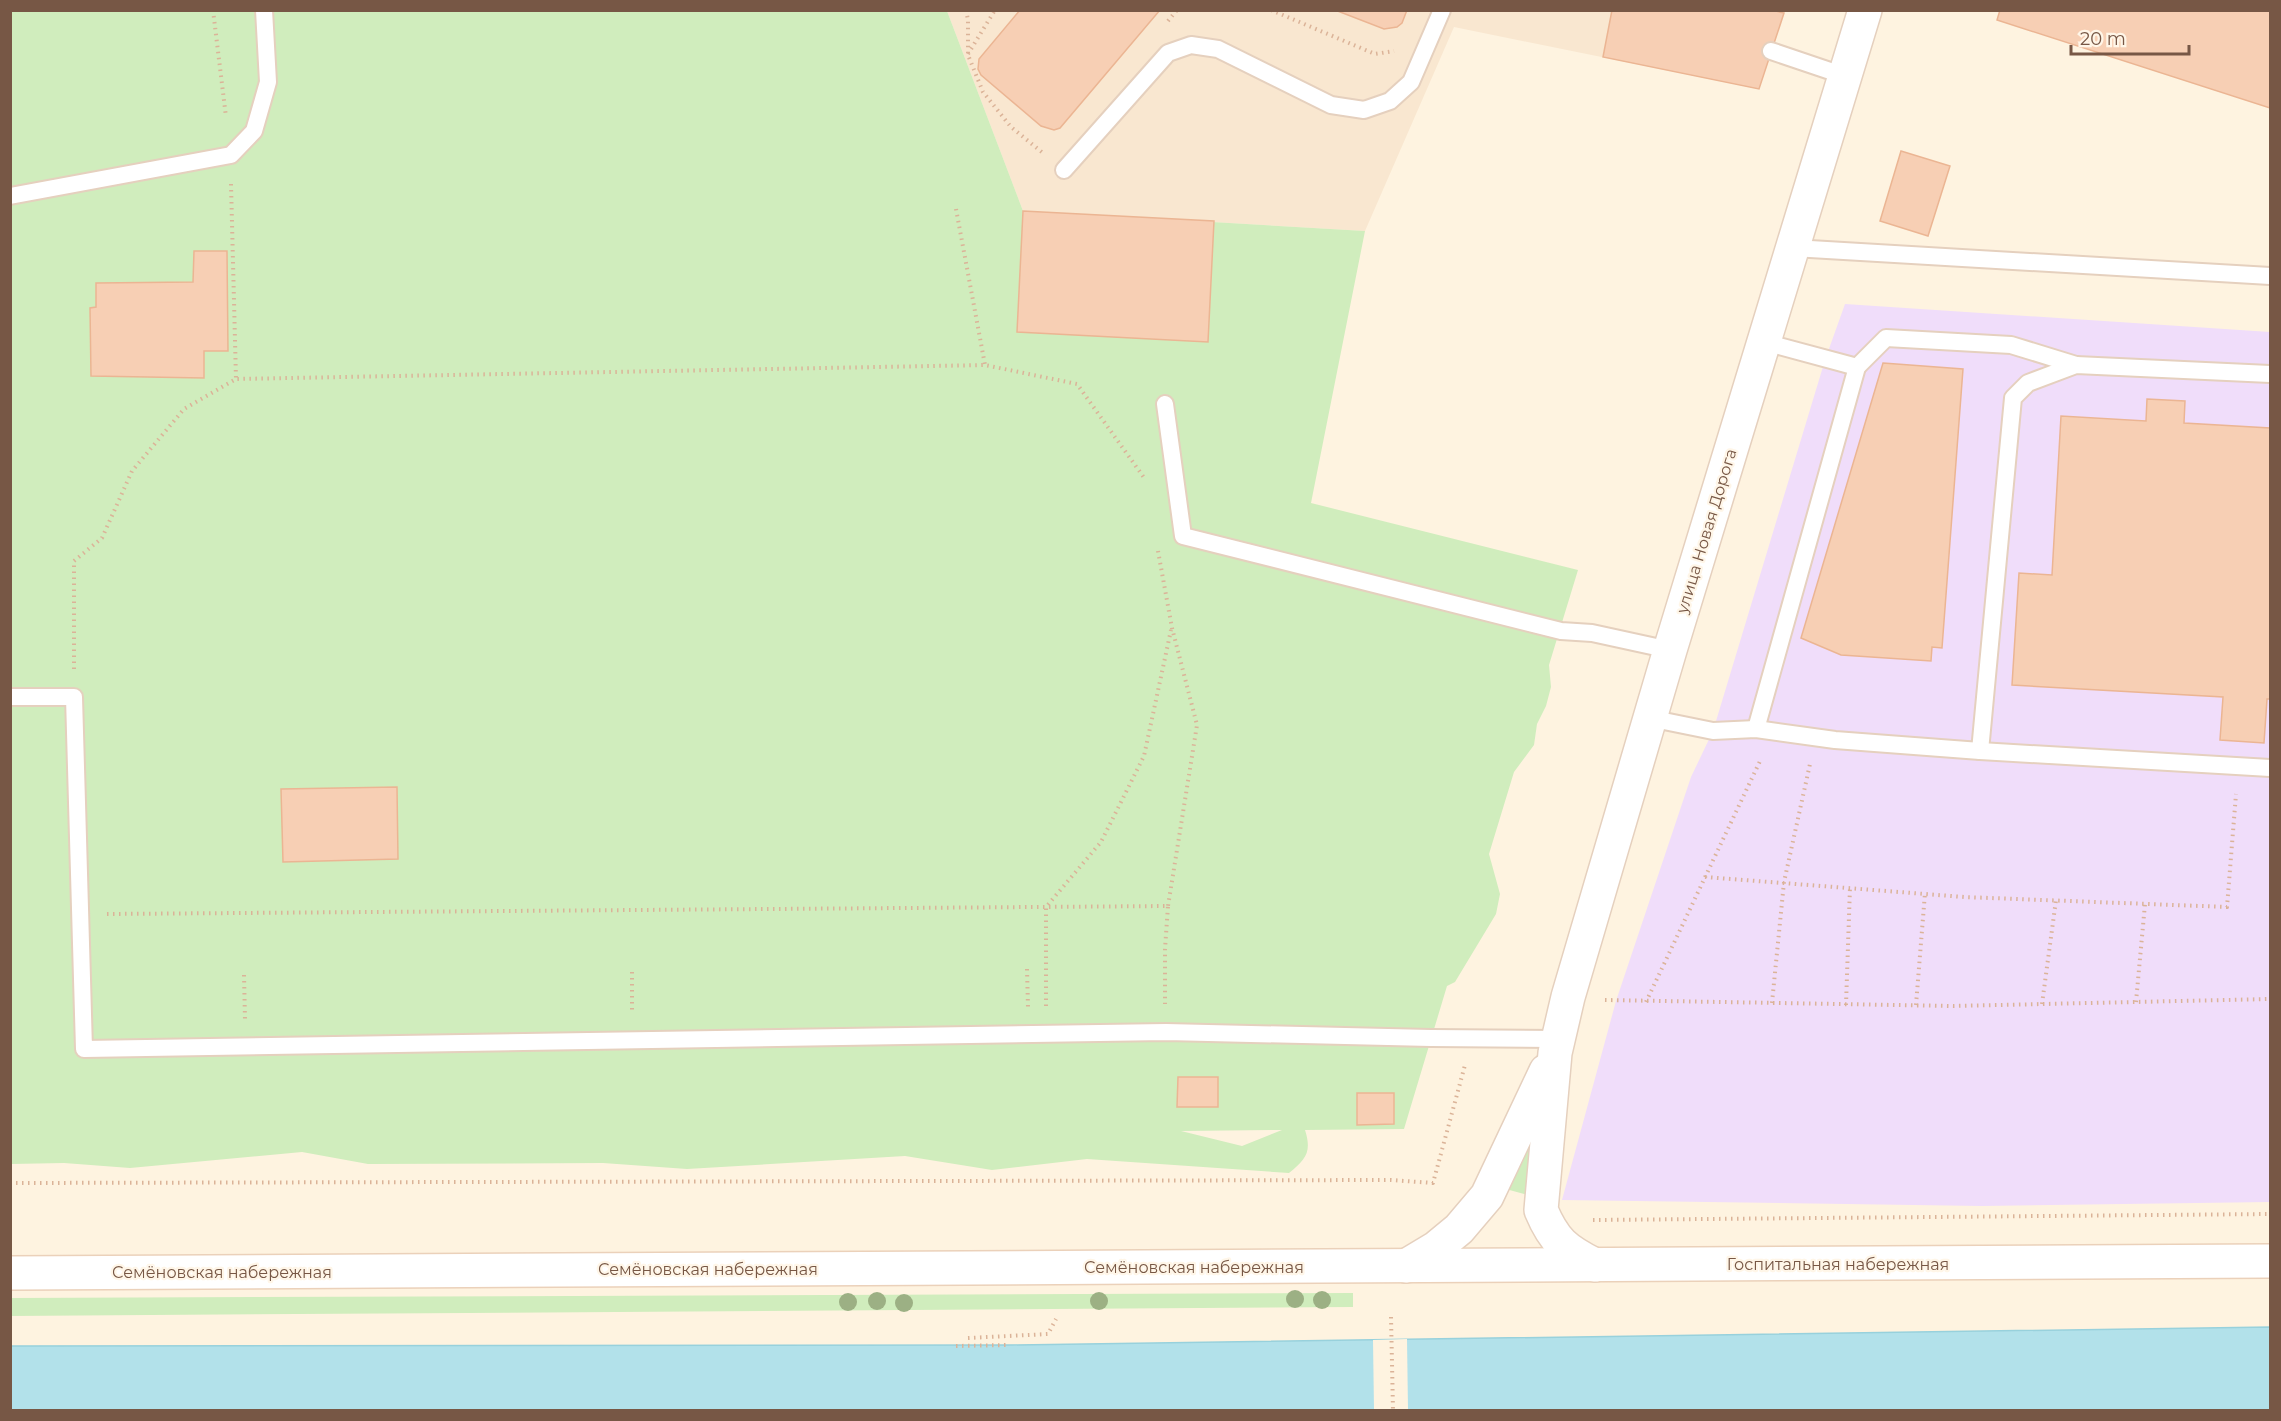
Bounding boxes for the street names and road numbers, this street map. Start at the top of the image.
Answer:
street label: улица Новая Дорога [1672,447,1741,617]
street label: Госпитальная набережная [1727,1255,1949,1274]
street label: Семёновская набережная [1084,1258,1304,1277]
street label: Семёновская набережная [598,1260,818,1279]
street label: Семёновская набережная [112,1263,332,1282]

